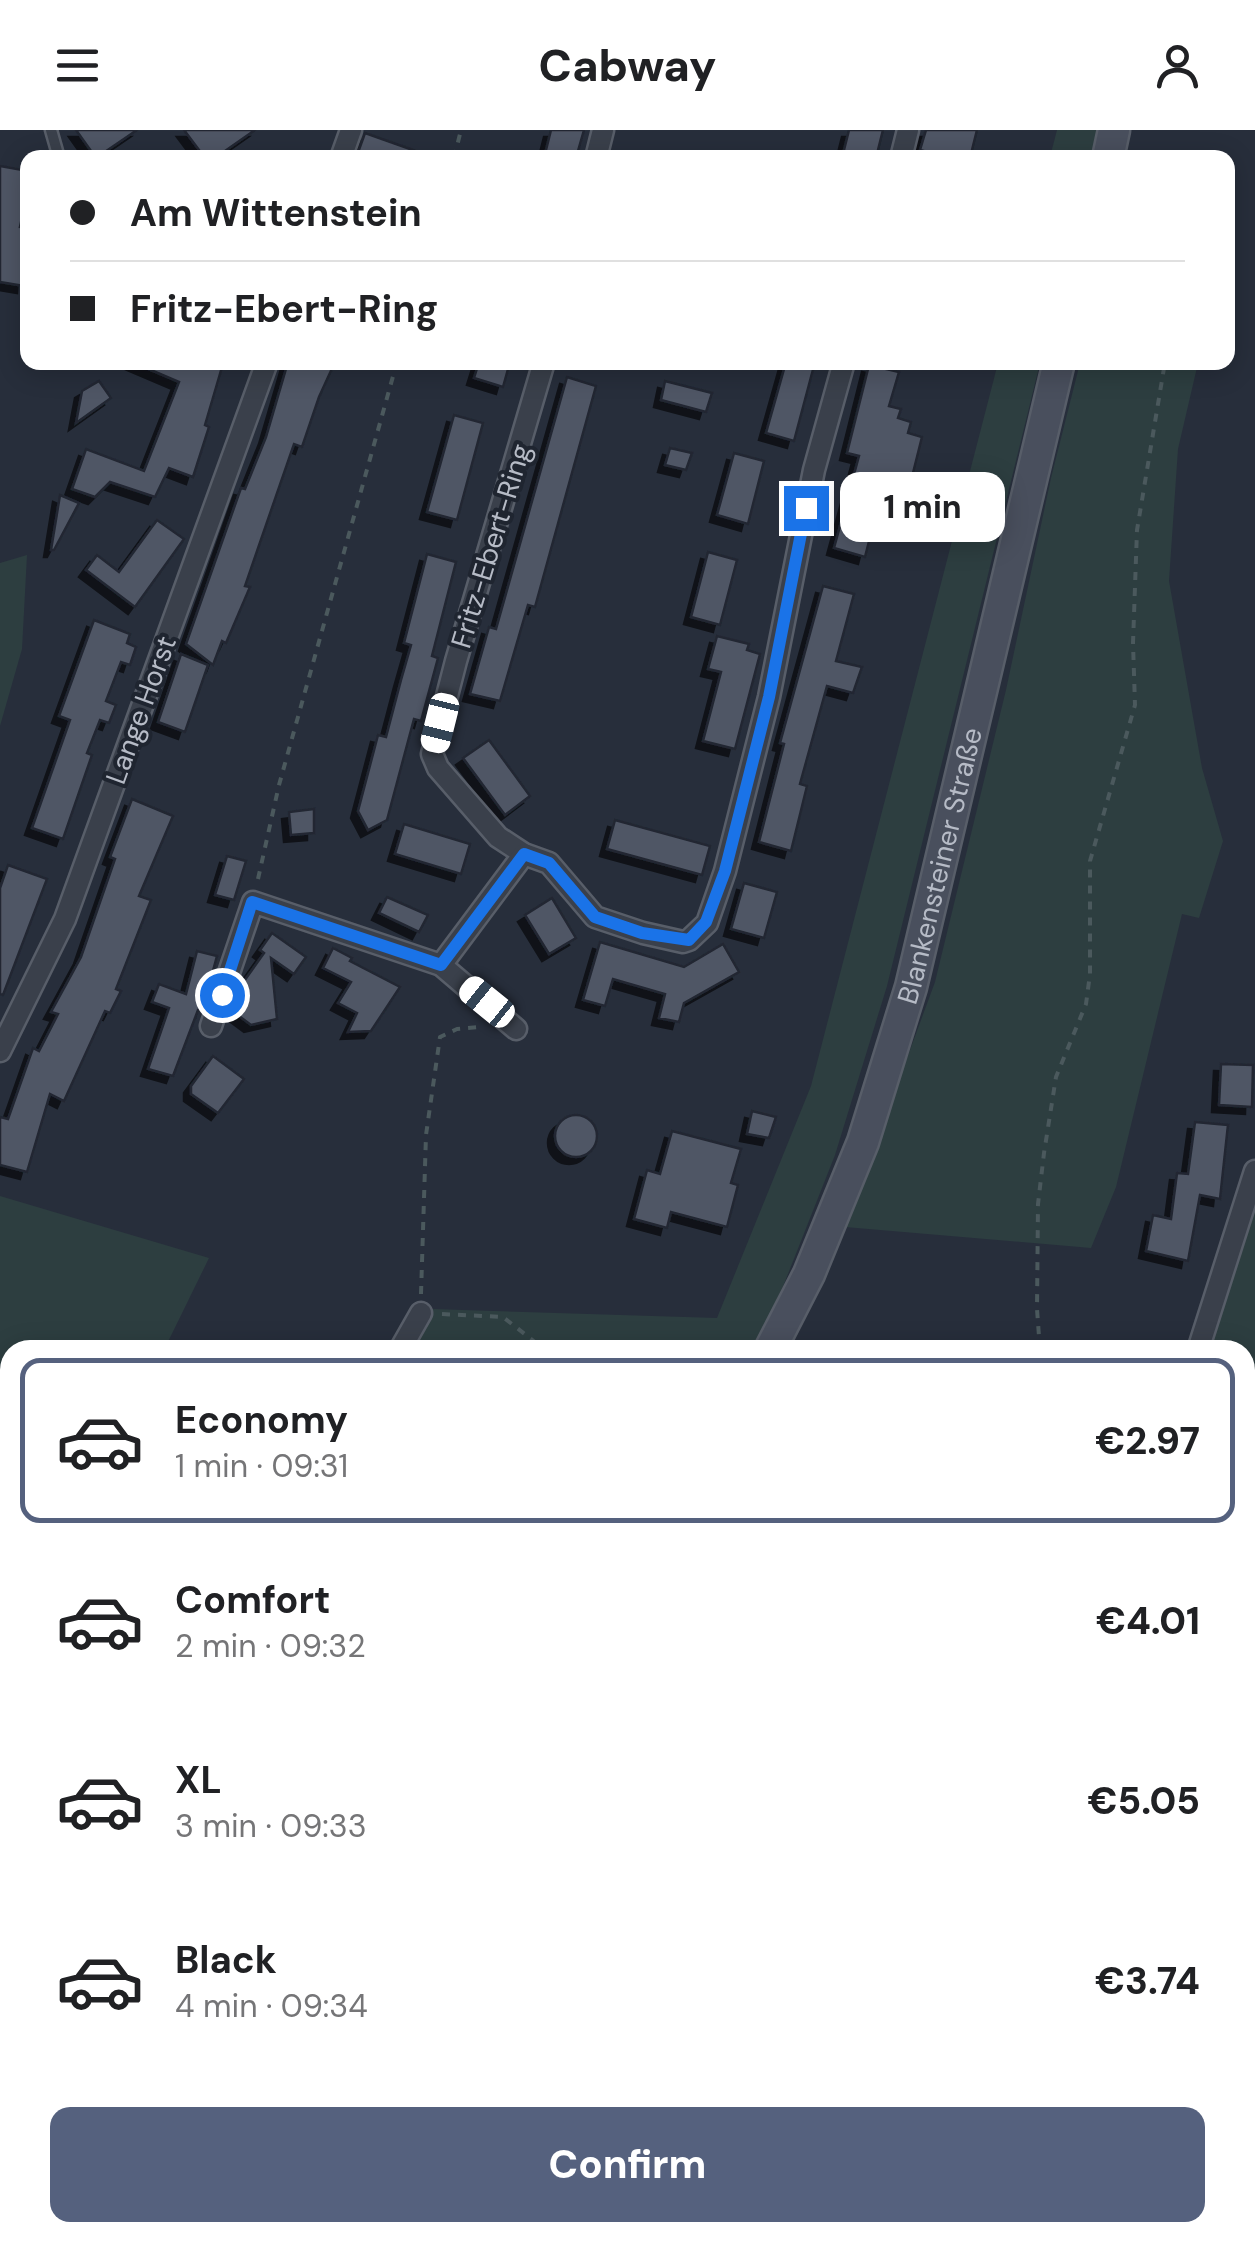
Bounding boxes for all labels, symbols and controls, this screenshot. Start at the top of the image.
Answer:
text: Cabway [539,36,716,95]
icon: menu [50,38,105,93]
icon: person [1150,38,1205,93]
text: Am Wittenstein [130,188,422,238]
text: Fritz-Ebert-Ring [130,284,438,334]
street label: Fritz-Ebert-Ring [442,439,540,653]
callout: 1 min [841,473,1006,543]
route end [784,486,829,531]
text: 1 min [883,486,962,528]
street label: Lange Horst [97,631,185,789]
car [418,690,462,756]
street label: Blankensteiner Straße [888,724,990,1008]
car [454,971,520,1033]
route start [200,973,245,1018]
text: Economy [175,1395,348,1445]
icon: car [55,1396,145,1486]
text: €2.97 [1095,1416,1200,1466]
text: 1 min · 09:31 [175,1445,348,1487]
text: Comfort [175,1575,331,1625]
icon: car [55,1576,145,1666]
text: €4.01 [1096,1596,1200,1646]
text: 2 min · 09:32 [175,1625,366,1667]
text: XL [175,1755,222,1805]
icon: car [55,1756,145,1846]
text: €5.05 [1087,1776,1200,1826]
text: 3 min · 09:33 [175,1805,367,1847]
text: Black [175,1935,277,1985]
icon: car [55,1936,145,2026]
text: €3.74 [1095,1956,1200,2006]
text: 4 min · 09:34 [175,1985,368,2027]
button: Confirm [50,2107,1205,2222]

